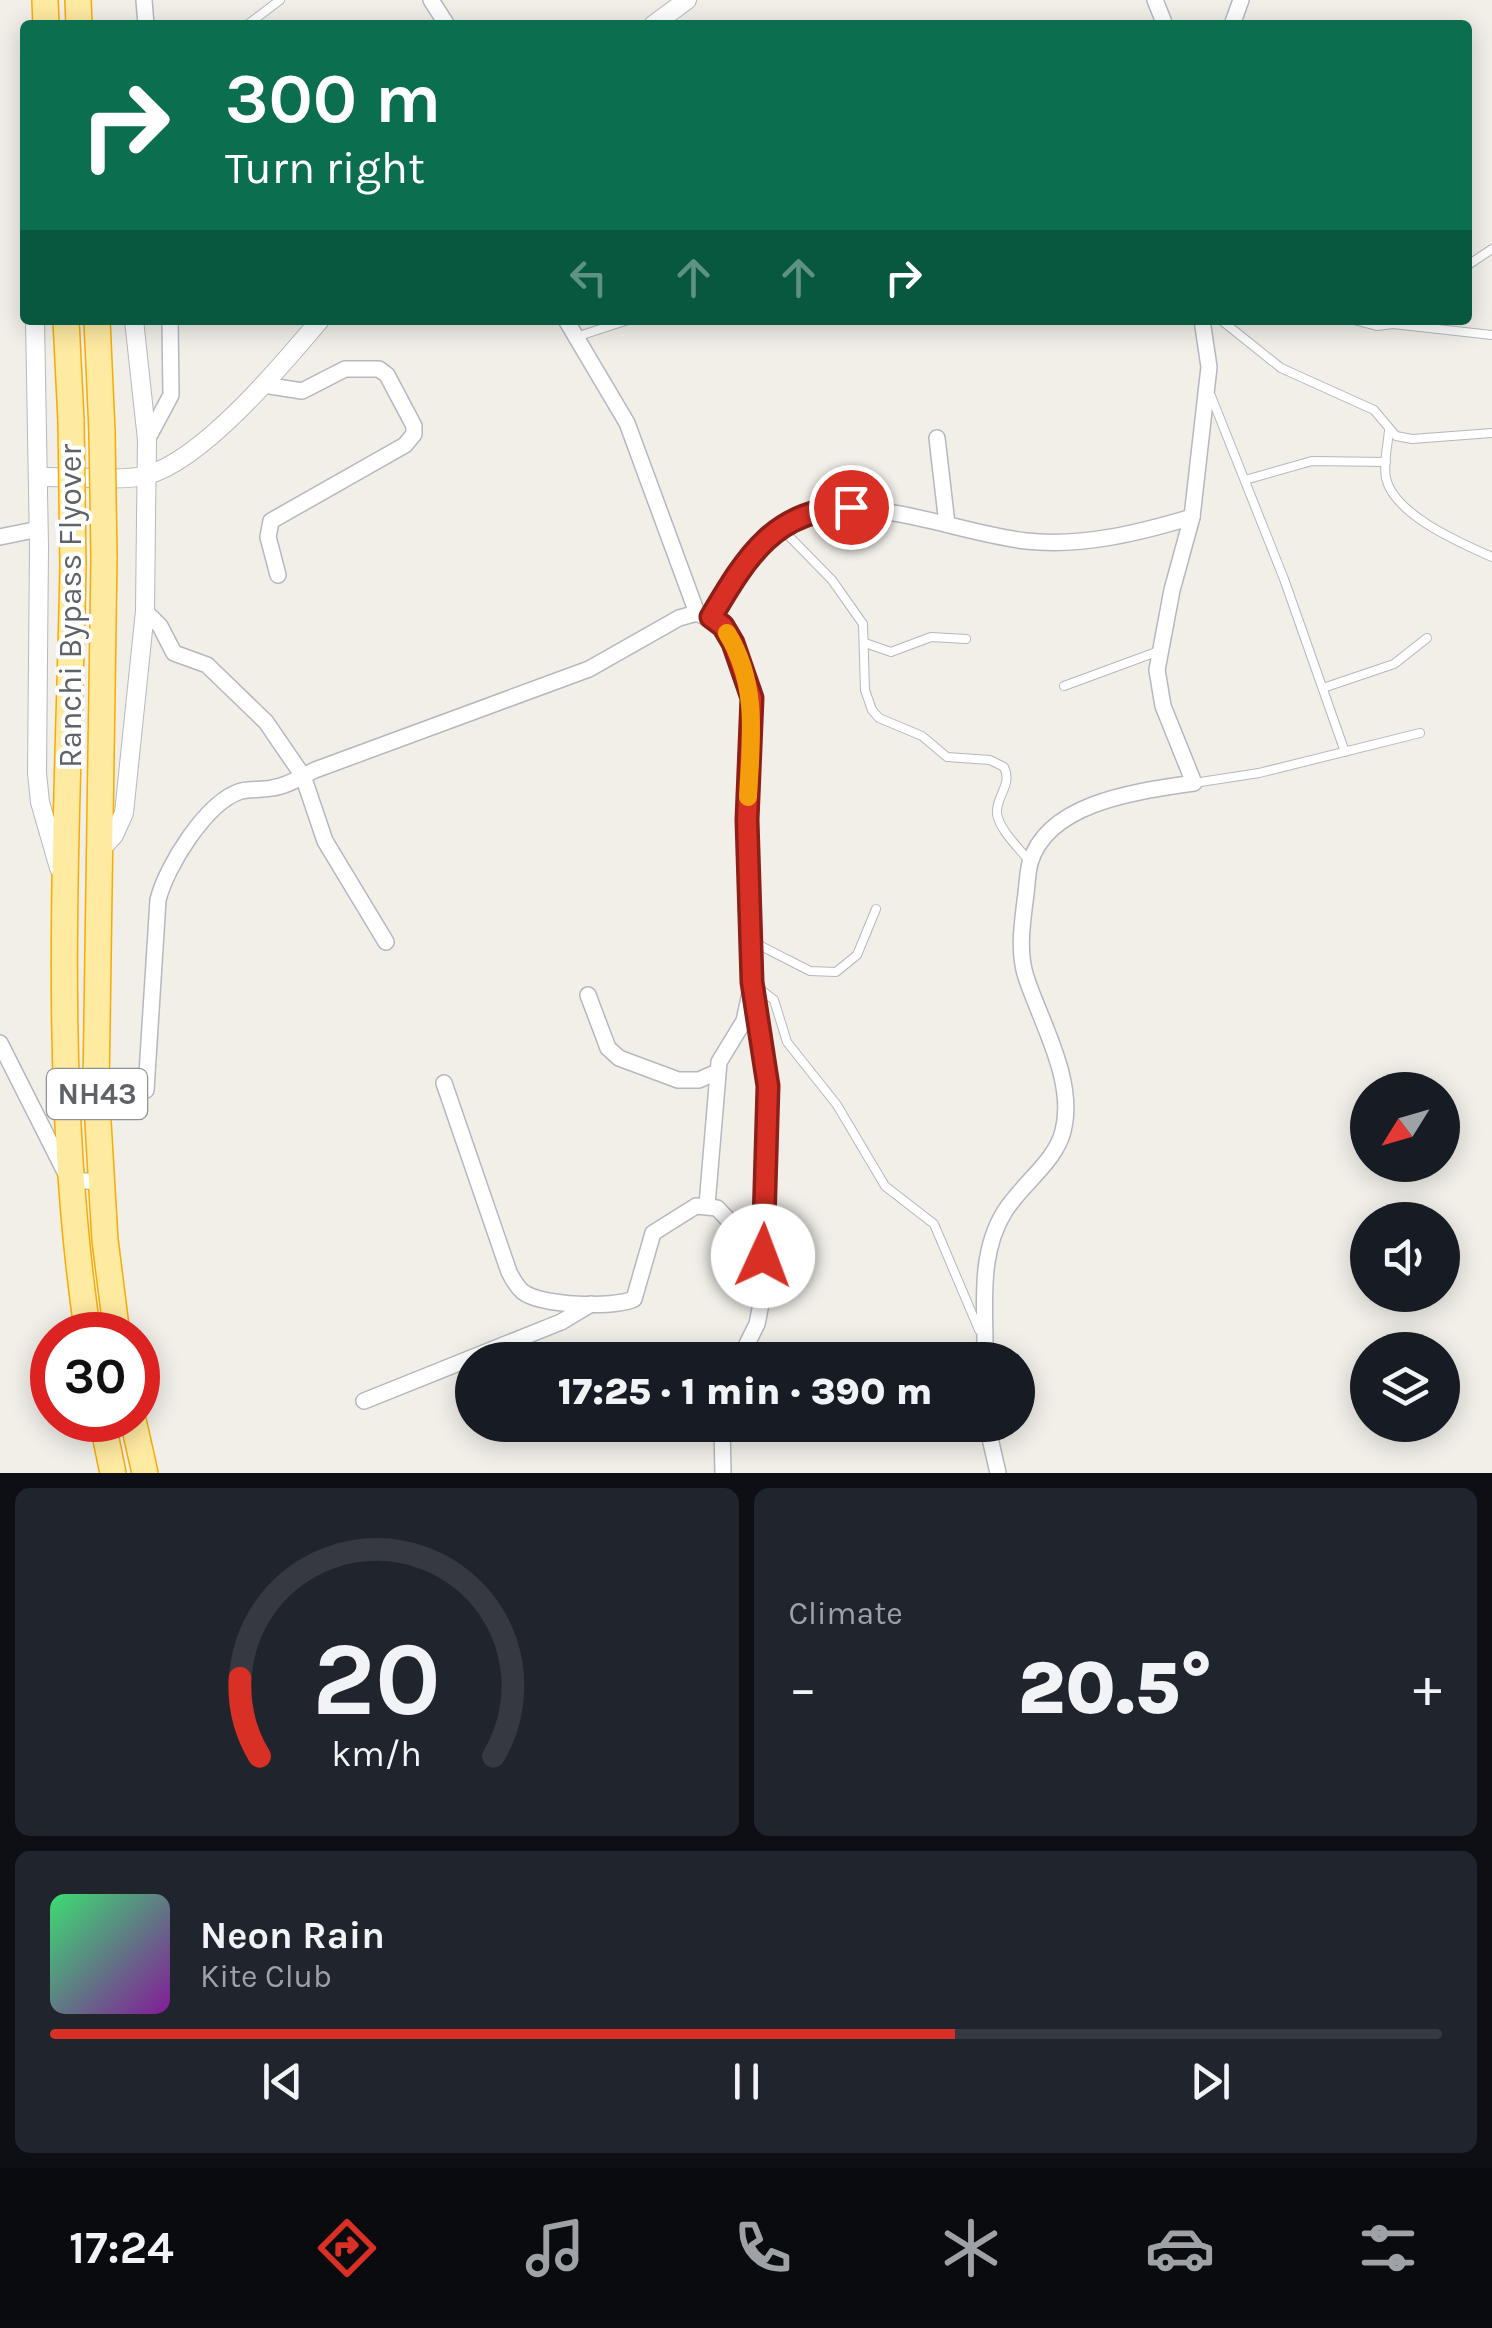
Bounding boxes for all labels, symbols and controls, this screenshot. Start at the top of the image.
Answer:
text: 300 m [225,58,441,140]
icon: right [60,60,190,190]
text: Turn right [225,142,425,194]
icon: left [561,250,616,305]
icon: ahead [666,250,721,305]
icon: ahead [771,250,826,305]
icon: right [876,250,931,305]
street label: Ranchi Bypass Flyover [52,444,89,768]
pin [809,465,894,550]
icon: arrive [824,480,879,535]
road number: NH43 [47,1069,147,1119]
north arrow [1350,1072,1460,1182]
map controls [1350,1072,1460,1442]
button: sound [1350,1202,1460,1312]
position arrow [711,1204,815,1308]
speed limit sign: 30 [30,1312,160,1442]
button: layers [1350,1332,1460,1442]
text: 17:25 · 1 min · 390 m [558,1369,932,1414]
text: Climate [789,1595,903,1632]
text: 20 [312,1619,441,1740]
text: 20.5° [1018,1644,1213,1732]
text: − [789,1656,817,1720]
text: + [1413,1656,1442,1720]
text: km/h [331,1733,422,1775]
text: Neon Rain [200,1913,385,1958]
text: Kite Club [200,1958,332,1995]
icon: previous [255,2054,310,2109]
icon: pause [719,2054,774,2109]
icon: next [1183,2054,1238,2109]
icon: directions [312,2213,382,2283]
icon: music [520,2213,590,2283]
icon: phone [728,2213,798,2283]
icon: climate [936,2213,1006,2283]
icon: car [1145,2213,1215,2283]
icon: filters [1353,2213,1423,2283]
text: 17:24 [69,2222,174,2274]

